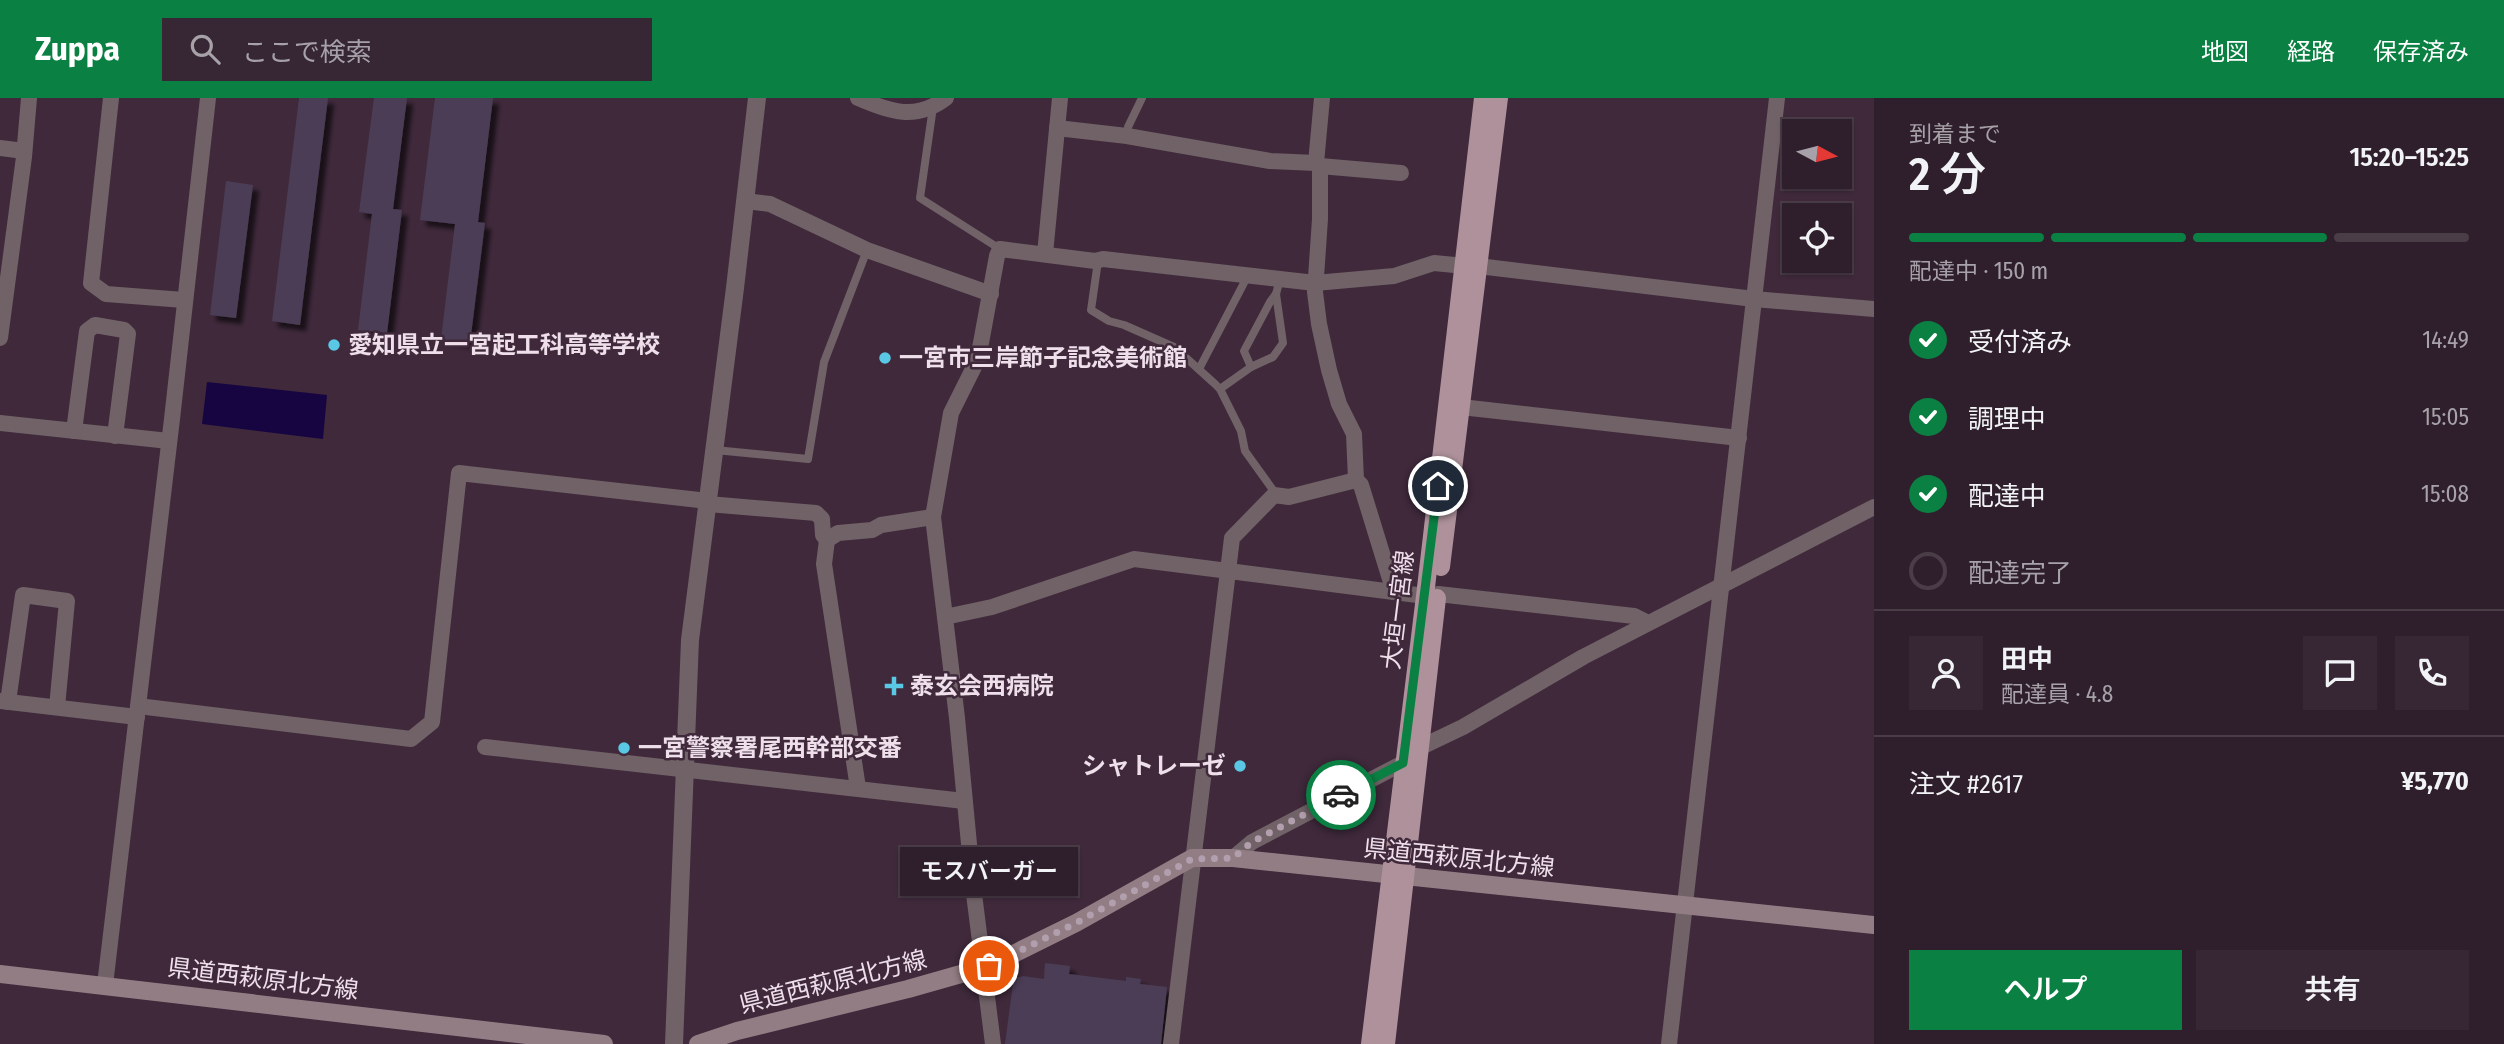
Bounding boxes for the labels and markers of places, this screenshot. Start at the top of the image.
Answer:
place label: 愛知県立一宮起工科高等学校 [348,331,660,359]
marker: 愛知県立一宮起工科高等学校 [326,337,342,353]
place label: 一宮市三岸節子記念美術館 [899,344,1187,372]
marker: 一宮市三岸節子記念美術館 [877,350,893,366]
pin [1408,456,1468,516]
place label: 泰玄会西病院 [910,672,1054,700]
marker: 泰玄会西病院 [884,676,904,696]
place label: 一宮警察署尾西幹部交番 [638,734,902,762]
marker: 一宮警察署尾西幹部交番 [616,740,632,756]
place label: シャトレーゼ [1082,752,1226,780]
marker: シャトレーゼ [1232,758,1248,774]
callout: モスバーガー [900,847,1078,896]
pin [959,936,1019,996]

